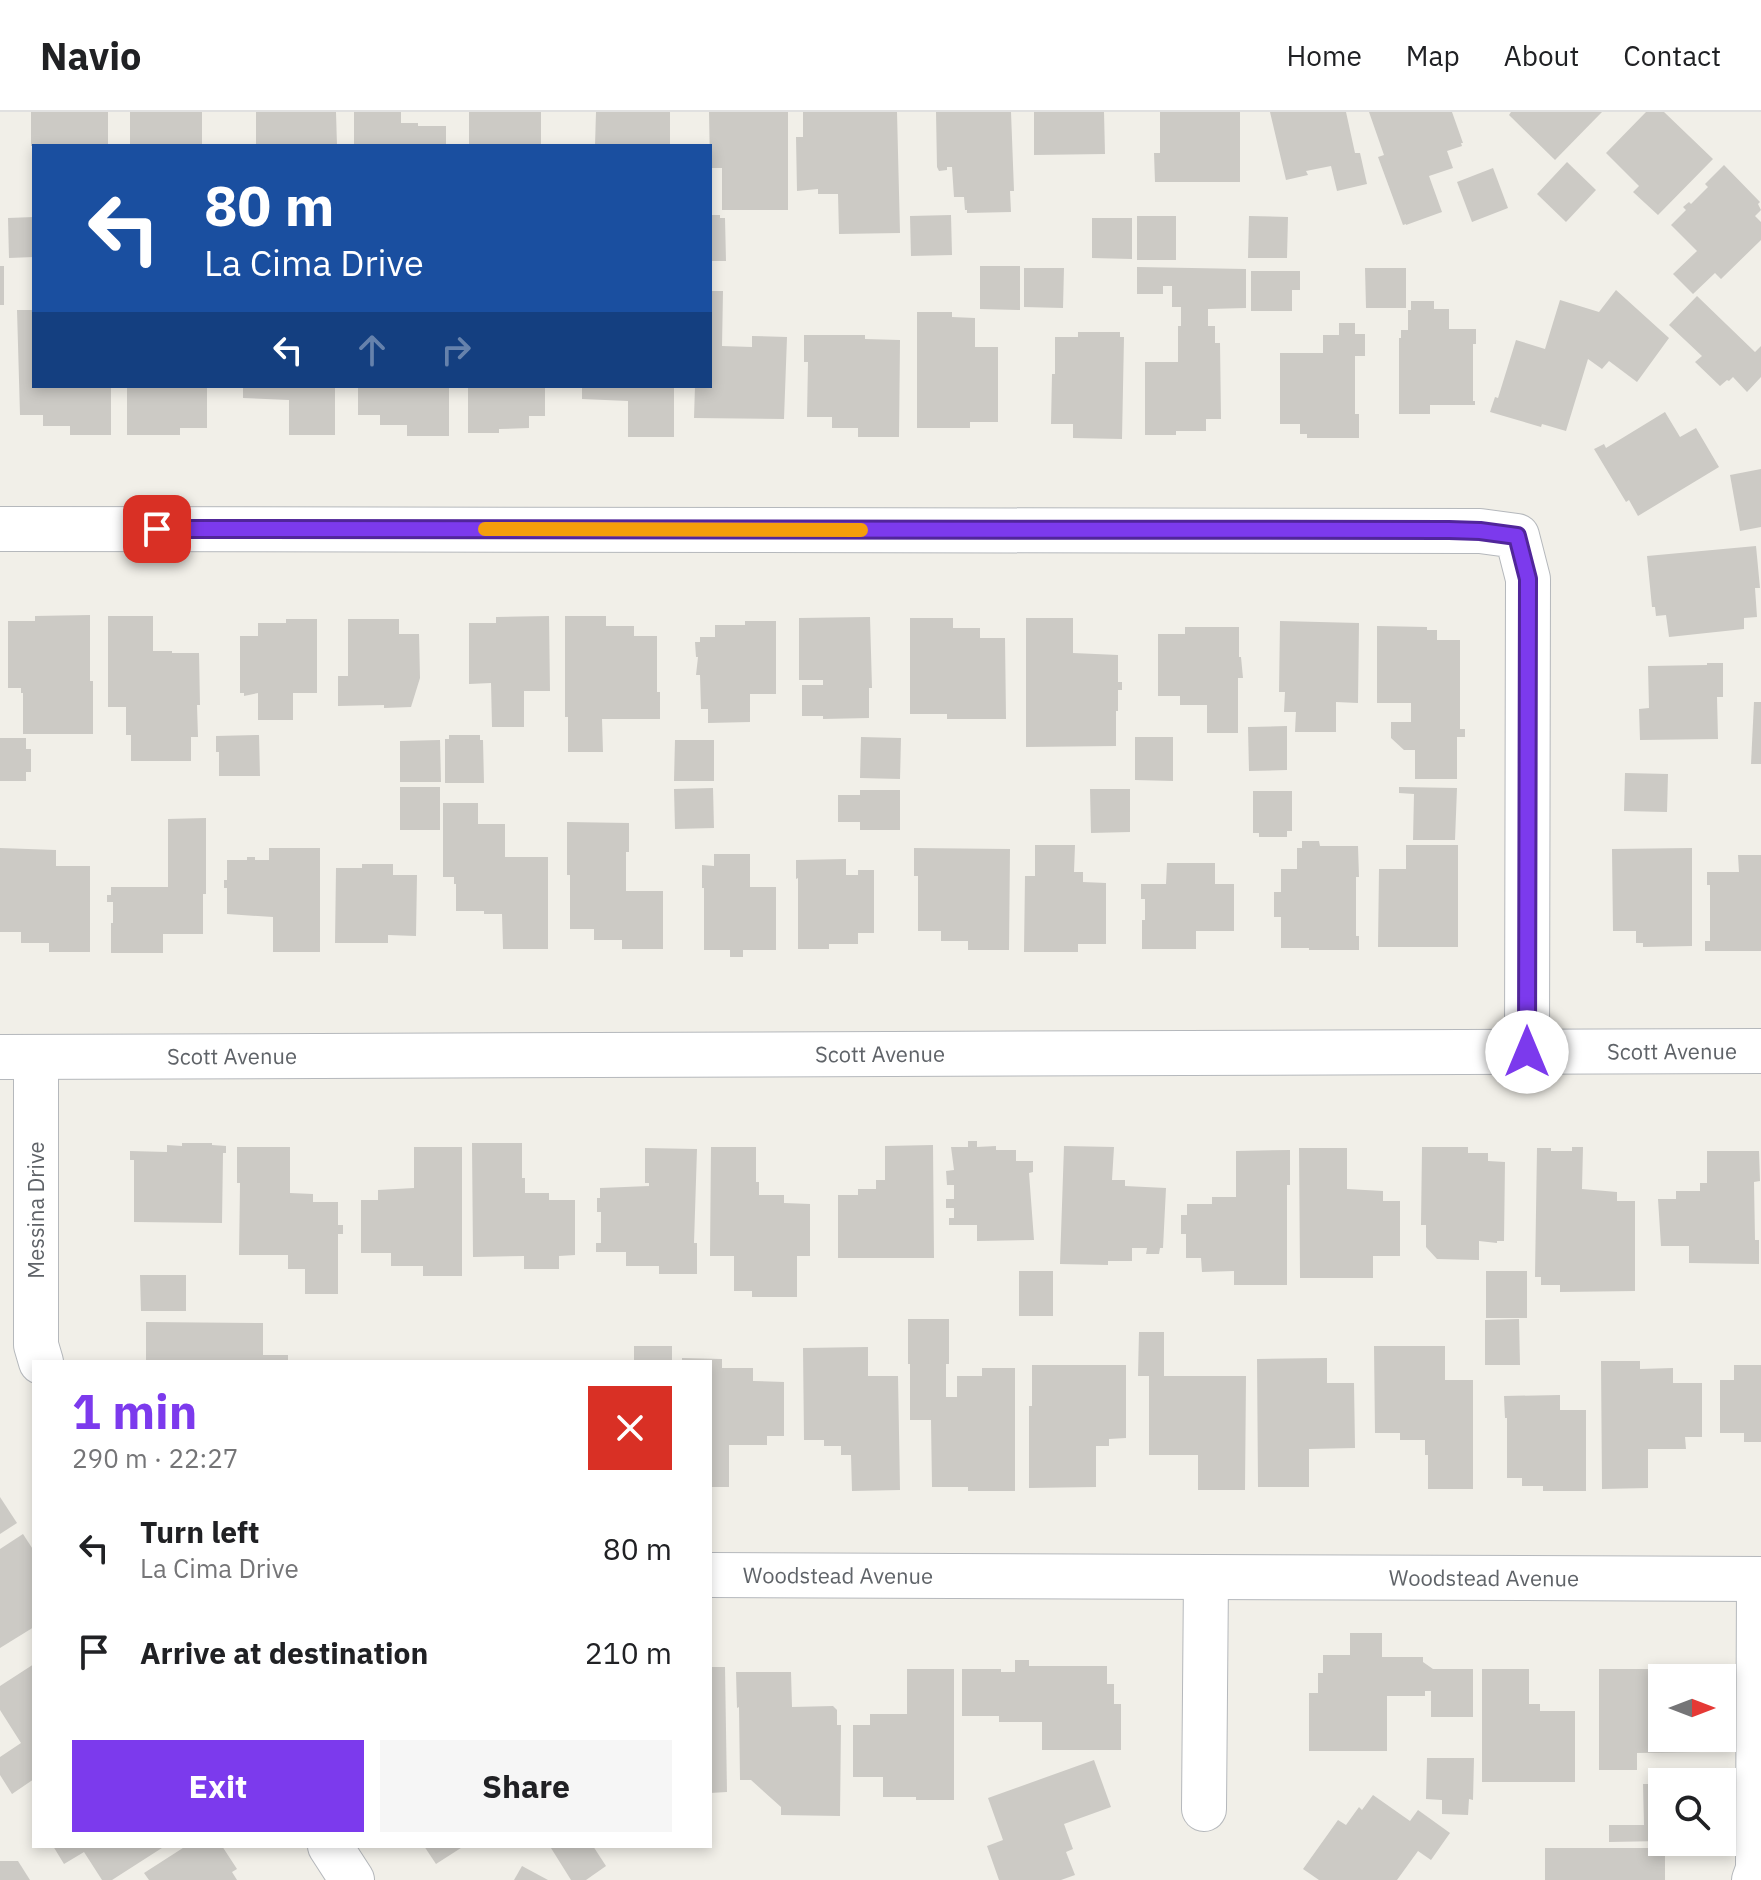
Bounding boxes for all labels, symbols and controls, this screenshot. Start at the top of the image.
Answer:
text: Navio [40,31,142,80]
text: Home [1286,37,1362,74]
text: Map [1406,37,1460,74]
text: About [1504,37,1579,74]
text: Contact [1623,37,1721,74]
text: 80 m [204,169,334,241]
icon: left [72,176,176,280]
text: La Cima Drive [204,239,424,286]
icon: left [266,328,310,372]
icon: ahead [350,328,394,372]
icon: right [434,328,478,372]
pin [123,495,191,563]
icon: arrive [135,507,179,551]
position arrow [1485,1010,1569,1094]
street label: Scott Avenue [1607,1036,1737,1066]
street label: Scott Avenue [815,1039,945,1068]
street label: Scott Avenue [167,1041,297,1070]
street label: Messina Drive [21,1141,50,1279]
text: 1 min [72,1380,197,1442]
button: close [588,1386,672,1470]
text: 290 m · 22:27 [72,1441,238,1475]
text: Turn left [140,1512,259,1551]
icon: left [72,1526,116,1570]
text: 80 m [603,1529,672,1568]
text: La Cima Drive [140,1551,299,1585]
street label: Woodstead Avenue [743,1560,933,1590]
street label: Woodstead Avenue [1389,1563,1579,1592]
icon: arrive [72,1630,116,1674]
text: Arrive at destination [140,1633,428,1672]
text: 210 m [585,1633,672,1672]
north arrow [1648,1664,1736,1752]
map controls [1648,1664,1736,1856]
button: Exit [72,1740,364,1832]
button: Share [380,1740,672,1832]
button: search [1648,1768,1736,1856]

